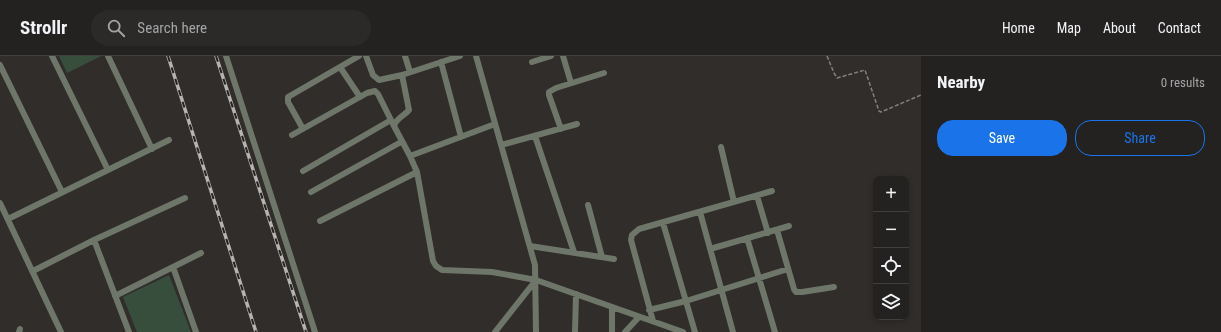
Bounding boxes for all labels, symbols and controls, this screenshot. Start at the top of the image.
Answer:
search box [91,10,371,46]
text: Strollr [20,16,67,39]
icon: search [105,17,127,39]
text: Search here [137,19,207,37]
text: Home [1002,20,1035,36]
text: Map [1057,20,1081,36]
text: About [1103,20,1136,36]
text: Contact [1158,20,1201,36]
text: Nearby [937,72,985,92]
text: 0 results [1161,75,1205,90]
button: Save [937,120,1067,156]
button: Share [1075,120,1205,156]
map controls [873,176,909,320]
button: + [873,176,909,212]
button: − [873,212,909,248]
button: locate [873,248,909,284]
button: layers [873,284,909,320]

